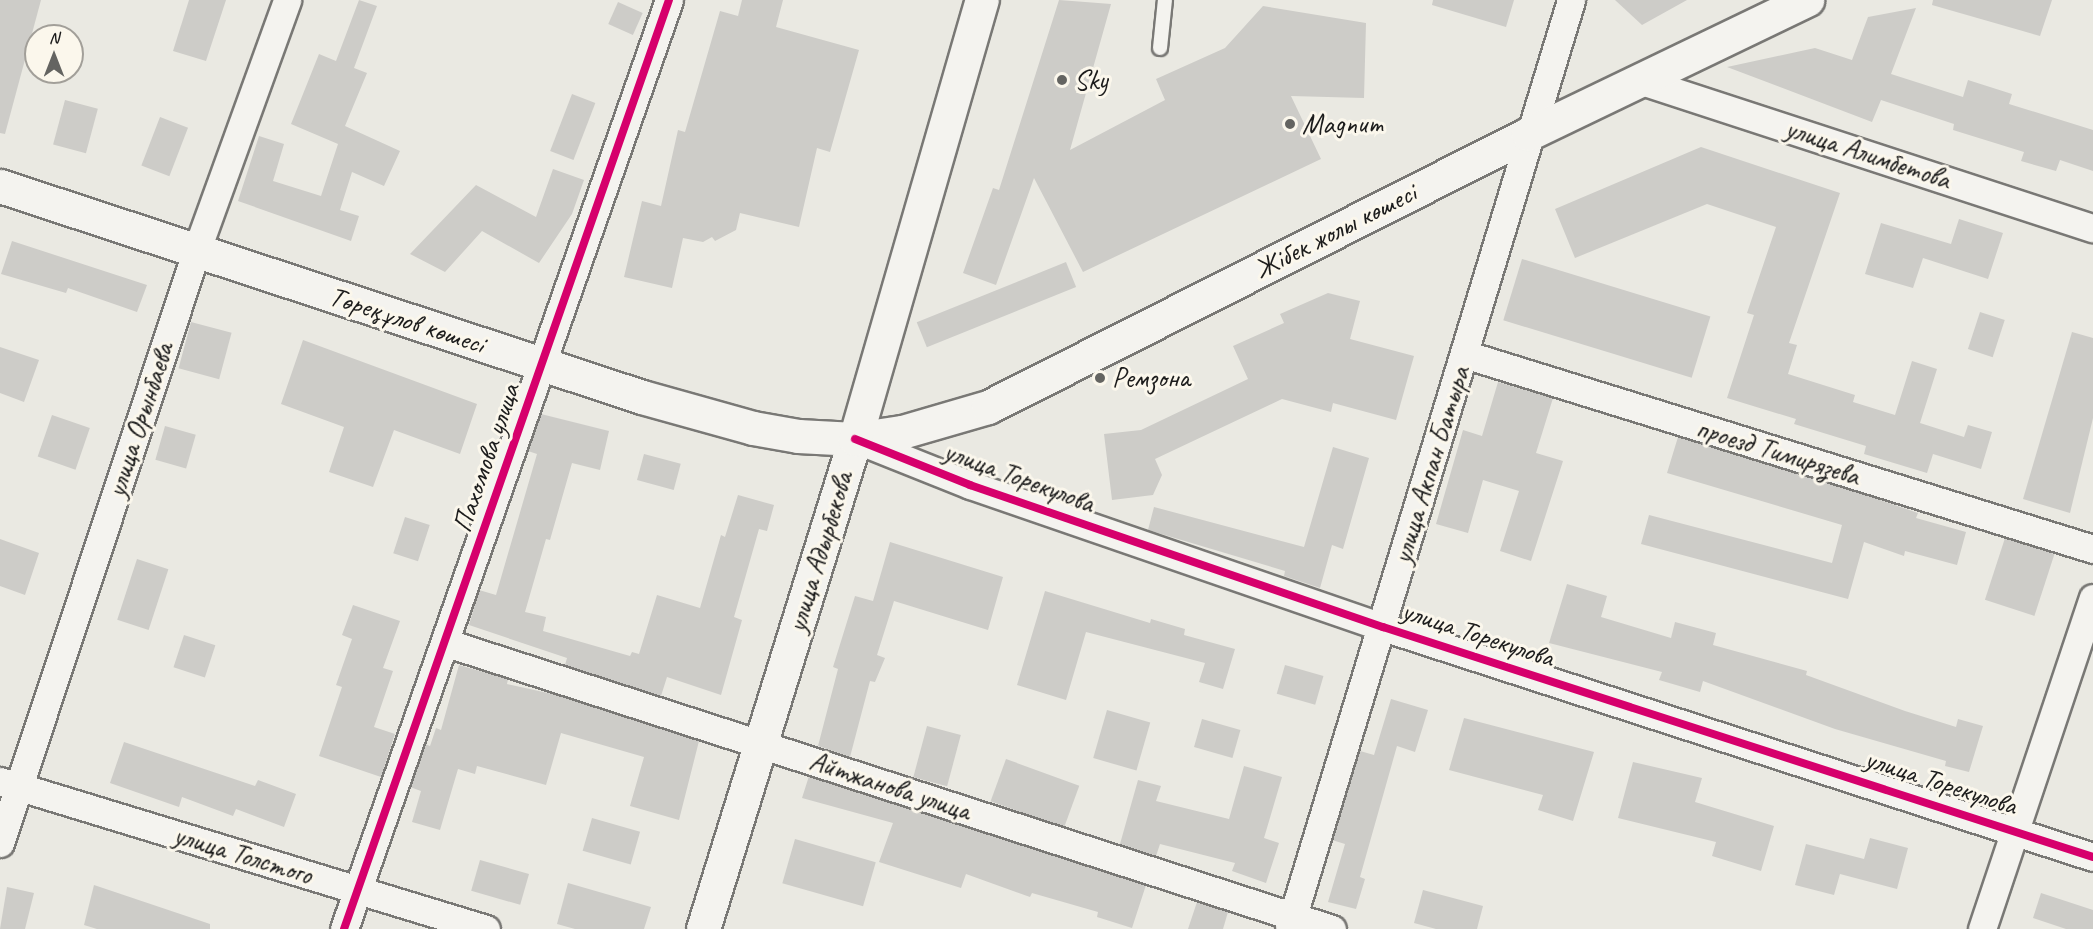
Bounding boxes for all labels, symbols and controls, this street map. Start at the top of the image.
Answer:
north arrow [24,24,84,84]
text: N [49,28,59,48]
place label: Sky [1074,63,1108,97]
marker: Sky [1055,73,1069,87]
place label: Magnum [1302,107,1383,141]
street label: улица Алимбетова [1781,111,1955,197]
marker: Magnum [1283,117,1297,131]
street label: Жібек жолы көшесі [1248,176,1422,286]
street label: Төреқұлов көшесі [325,279,489,361]
street label: улица Орынбаева [99,339,181,501]
place label: Ремзона [1112,361,1190,395]
street label: улица Акпан Батыра [1385,362,1477,568]
marker: Ремзона [1093,371,1107,385]
street label: Пахомова улица [445,379,527,537]
street label: проезд Тимирязева [1692,411,1864,493]
street label: улица Торекулова [939,434,1099,520]
street label: улица Адырбекова [780,467,860,637]
street label: улица Торекулова [1398,594,1558,674]
street label: улица Торекулова [1861,742,2021,822]
street label: Айтжанова улица [805,744,975,828]
street label: улица Толстого [170,818,316,892]

